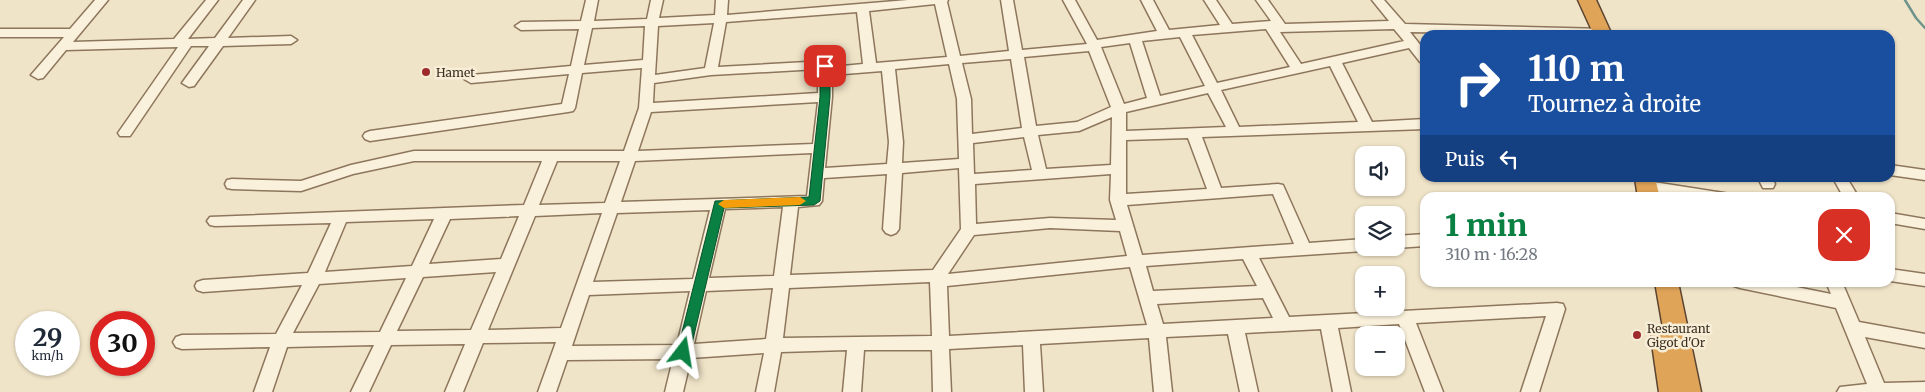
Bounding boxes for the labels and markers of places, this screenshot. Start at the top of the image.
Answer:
pin [804,45,846,87]
place label: Hamet [436,65,475,80]
marker: Hamet [420,66,432,78]
place label: Restaurant Gigot d'Or [1647,321,1710,350]
marker: Restaurant Gigot d'Or [1631,329,1643,341]

